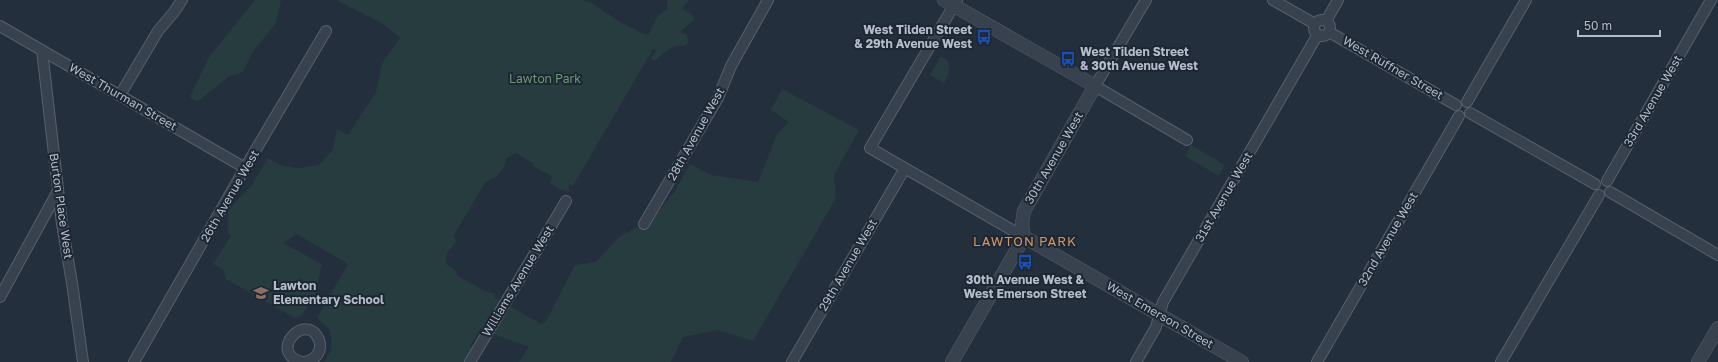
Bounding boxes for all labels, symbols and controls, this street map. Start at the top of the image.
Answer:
scale bar [1578,12,1660,38]
text: 50 m [1584,18,1612,33]
place label: West Tilden Street & 29th Avenue West [854,22,972,51]
bus stop icon: West Tilden Street & 29th Avenue West [975,28,993,46]
street label: West Ruffner Street [1340,33,1446,103]
place label: West Tilden Street & 30th Avenue West [1080,44,1198,73]
bus stop icon: West Tilden Street & 30th Avenue West [1059,50,1077,68]
street label: 33rd Avenue West [1620,52,1685,149]
street label: West Thurman Street [67,60,180,134]
park label: Lawton Park [509,71,581,86]
street label: 28th Avenue West [664,84,727,183]
street label: 30th Avenue West [1021,109,1086,207]
street label: 26th Avenue West [197,147,262,244]
street label: 31st Avenue West [1192,149,1256,244]
street label: Burton Place West [47,152,76,260]
street label: 32nd Avenue West [1355,189,1421,289]
street label: 29th Avenue West [815,216,880,313]
street label: Williams Avenue West [478,222,557,339]
district label: LAWTON PARK [973,233,1077,249]
bus stop icon: 30th Avenue West & West Emerson Street [1016,253,1034,271]
place label: 30th Avenue West & West Emerson Street [964,272,1087,301]
place label: Lawton Elementary School [273,278,384,307]
street label: West Emerson Street [1104,278,1217,351]
school or university icon: Lawton Elementary School [252,284,270,302]

